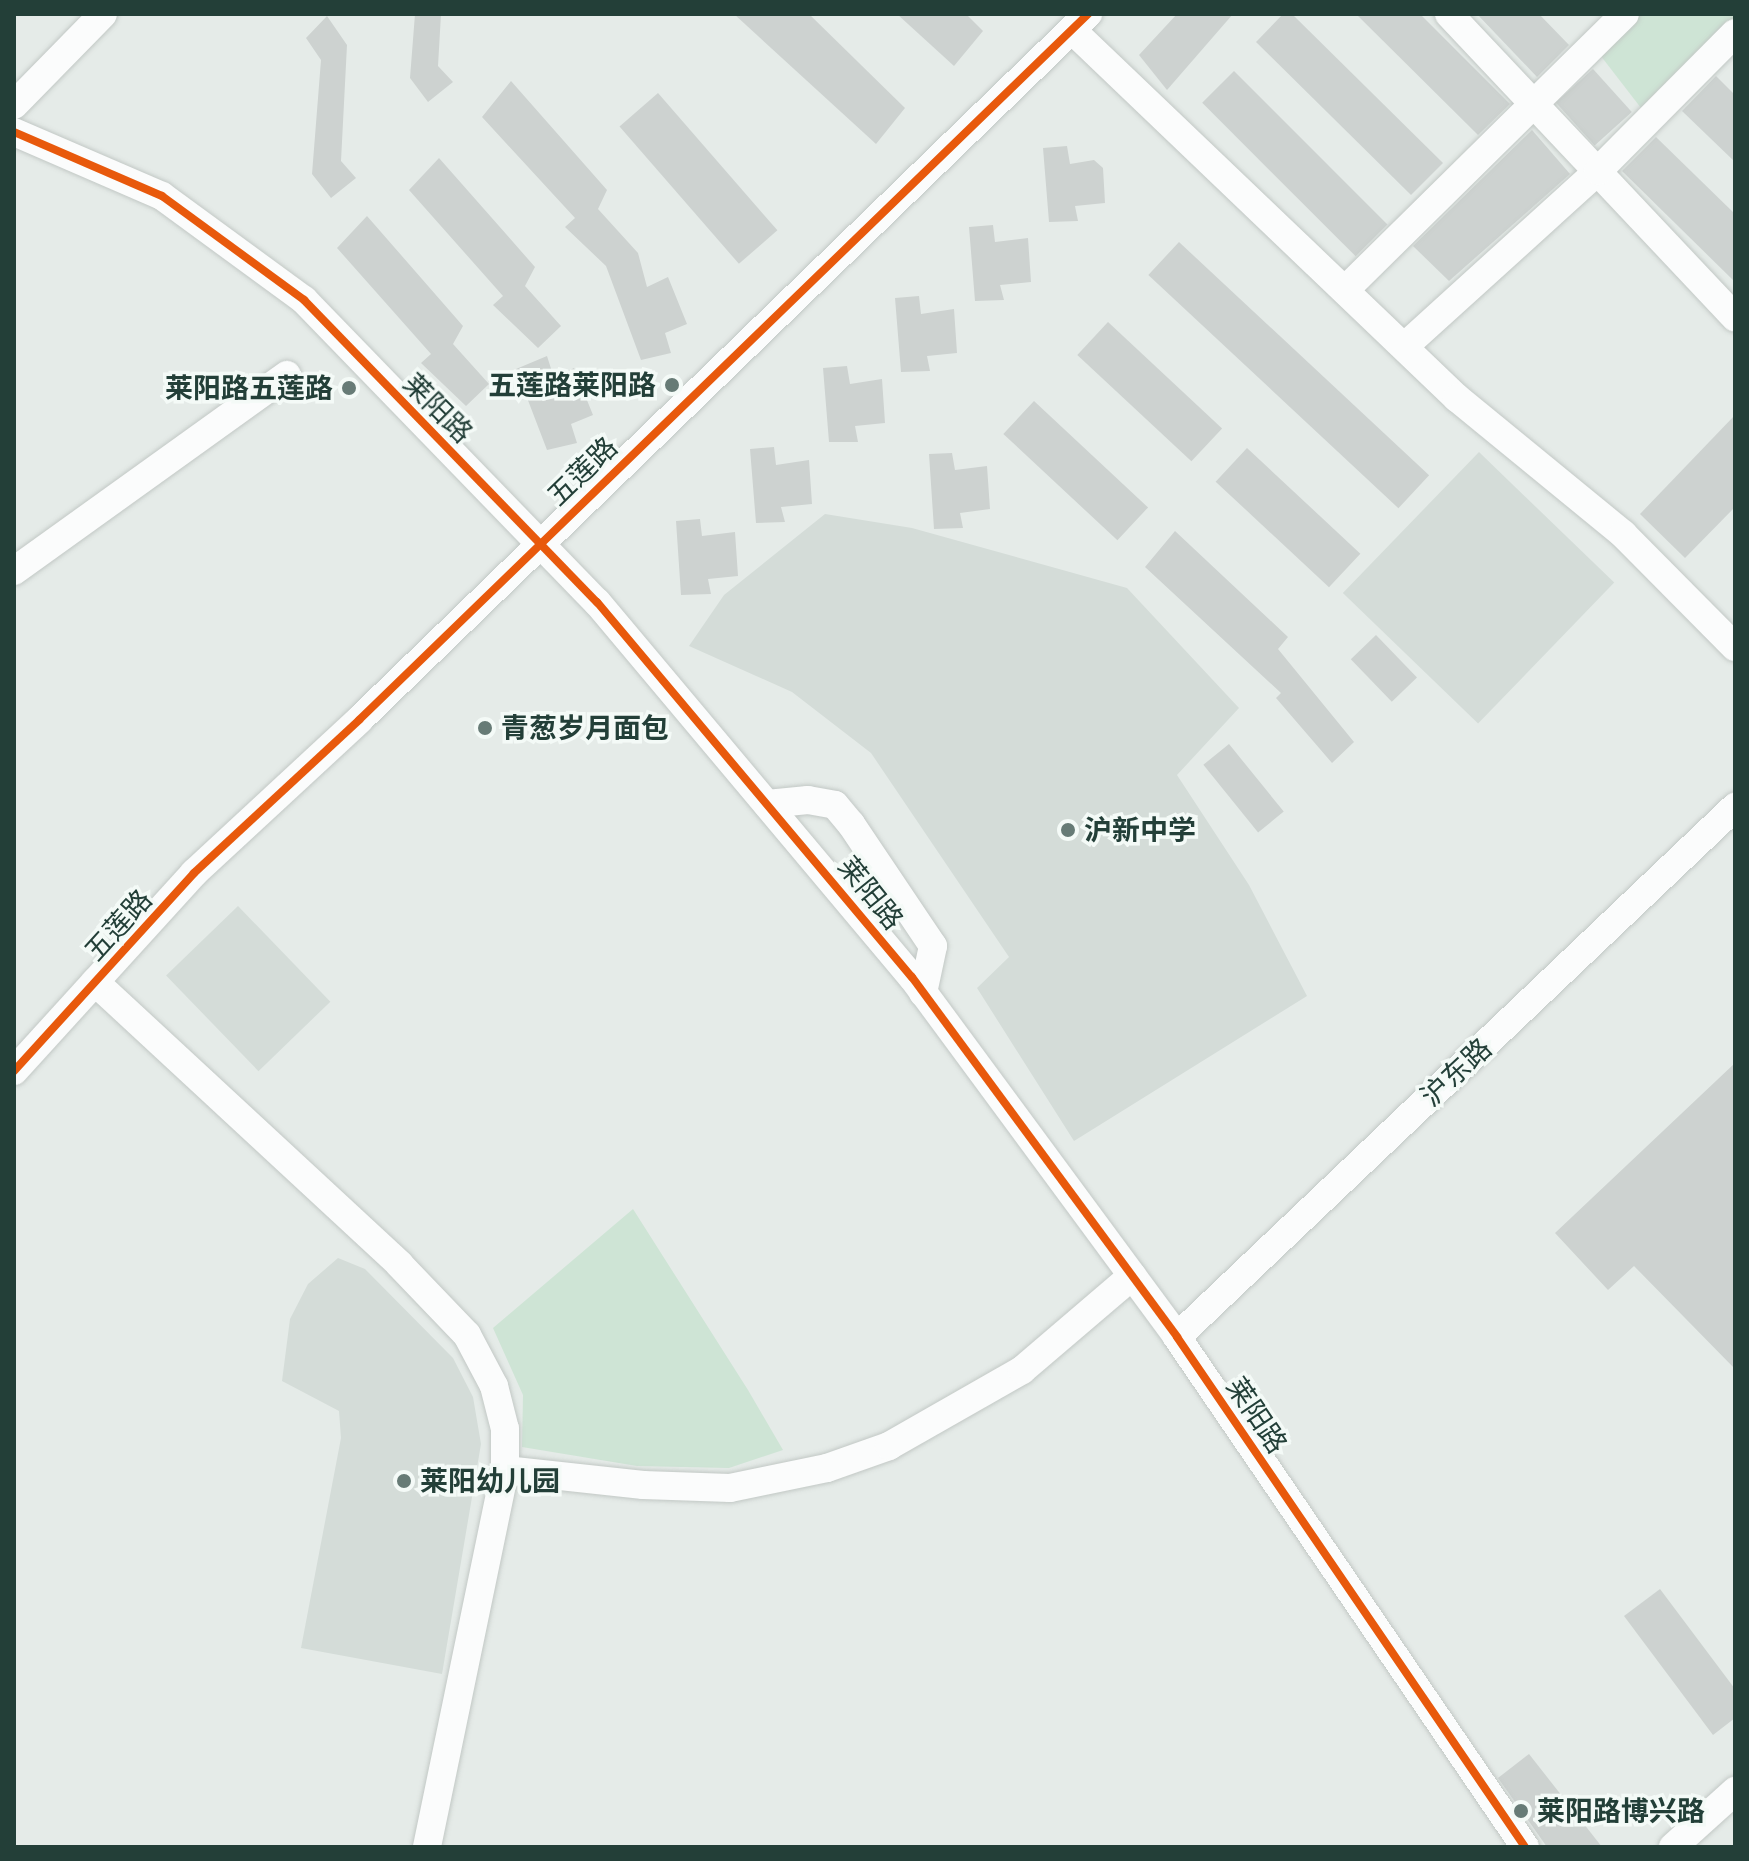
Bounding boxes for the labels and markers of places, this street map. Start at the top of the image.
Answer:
place label: 五莲路莱阳路 [488,368,656,402]
place label: 莱阳路五莲路 [165,371,333,405]
marker: 五莲路莱阳路 [663,376,681,394]
marker: 莱阳路五莲路 [340,379,358,397]
place label: 青葱岁月面包 [501,711,669,745]
marker: 青葱岁月面包 [476,719,494,737]
place label: 沪新中学 [1084,813,1196,847]
marker: 沪新中学 [1059,821,1077,839]
place label: 莱阳幼儿园 [420,1464,560,1498]
marker: 莱阳幼儿园 [395,1472,413,1490]
place label: 莱阳路博兴路 [1537,1794,1705,1828]
marker: 莱阳路博兴路 [1512,1802,1530,1820]

